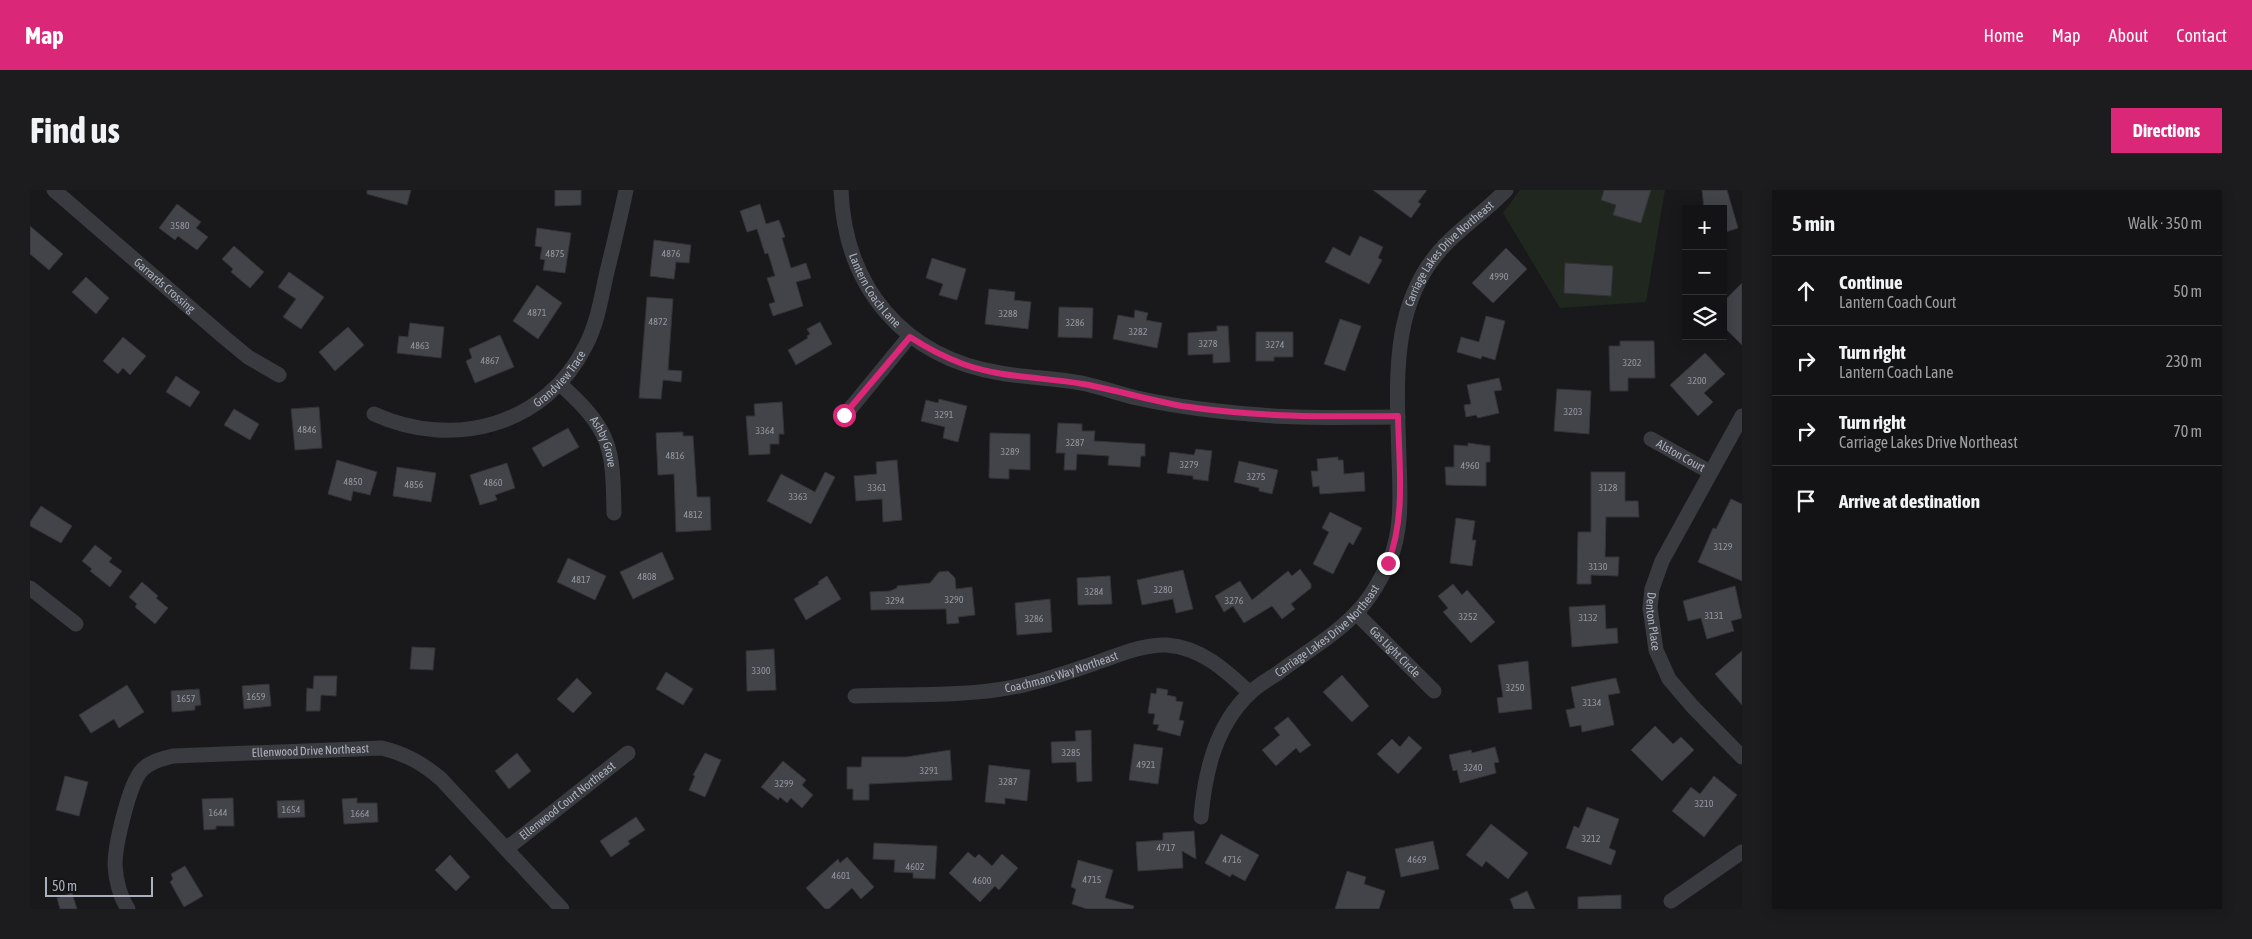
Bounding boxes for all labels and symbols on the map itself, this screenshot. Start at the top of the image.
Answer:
street label: Carriage Lakes Drive Northeast [1402,198,1497,308]
house number: 3580 [171,220,190,231]
house number: 4875 [546,248,565,259]
house number: 4876 [662,248,681,259]
street label: Lantern Coach Lane [846,251,903,330]
street label: Garrards Crossing [131,255,198,316]
house number: 4990 [1490,271,1509,282]
house number: 4871 [528,307,547,318]
house number: 3288 [999,308,1018,319]
house number: 4872 [649,316,668,327]
house number: 3286 [1066,317,1085,328]
house number: 3282 [1129,326,1148,337]
house number: 3278 [1199,338,1218,349]
house number: 3274 [1266,339,1285,350]
house number: 4863 [411,340,430,351]
street label: Grandview Trace [531,348,589,410]
house number: 4867 [481,355,500,366]
house number: 3202 [1623,357,1642,368]
house number: 3200 [1688,375,1707,386]
route start [833,404,856,427]
house number: 3203 [1564,406,1583,417]
house number: 3291 [935,409,954,420]
street label: Ashby Grove [587,414,619,468]
house number: 4846 [298,424,317,435]
house number: 3364 [756,425,775,436]
street label: Alston Court [1654,436,1708,475]
house number: 3287 [1066,437,1085,448]
house number: 3289 [1001,446,1020,457]
house number: 4816 [666,450,685,461]
house number: 3279 [1180,459,1199,470]
house number: 4960 [1461,460,1480,471]
house number: 3275 [1247,471,1266,482]
house number: 4850 [344,476,363,487]
house number: 4860 [484,477,503,488]
house number: 4856 [405,479,424,490]
house number: 3361 [868,482,887,493]
house number: 3128 [1599,482,1618,493]
house number: 3363 [789,491,808,502]
house number: 4812 [684,509,703,520]
house number: 3129 [1714,541,1733,552]
route end [1377,552,1400,575]
house number: 3130 [1589,561,1608,572]
house number: 4808 [638,571,657,582]
house number: 4817 [572,574,591,585]
street label: Carriage Lakes Drive Northeast [1272,582,1382,680]
house number: 3280 [1154,584,1173,595]
house number: 3284 [1085,586,1104,597]
street label: Denton Place [1643,591,1663,652]
house number: 3290 [945,594,964,605]
house number: 3294 [886,595,905,606]
house number: 3276 [1225,595,1244,606]
house number: 3131 [1705,610,1724,621]
house number: 3252 [1459,611,1478,622]
house number: 3132 [1579,612,1598,623]
house number: 3286 [1025,613,1044,624]
street label: Gas Light Circle [1367,624,1423,680]
street label: Coachmans Way Northeast [1004,648,1120,696]
house number: 3300 [752,665,771,676]
house number: 3250 [1506,682,1525,693]
house number: 1659 [247,691,266,702]
house number: 1657 [177,693,196,704]
house number: 3134 [1583,697,1602,708]
street label: Ellenwood Drive Northeast [251,741,370,760]
house number: 3285 [1062,747,1081,758]
street label: Ellenwood Court Northeast [517,758,618,843]
house number: 4921 [1137,759,1156,770]
house number: 3240 [1464,762,1483,773]
house number: 3291 [920,765,939,776]
house number: 3287 [999,776,1018,787]
house number: 3299 [775,778,794,789]
house number: 3210 [1695,798,1714,809]
house number: 1654 [282,804,301,815]
house number: 1644 [209,807,228,818]
house number: 1664 [351,808,370,819]
house number: 3212 [1582,833,1601,844]
house number: 4717 [1157,842,1176,853]
house number: 4716 [1223,854,1242,865]
house number: 4669 [1408,854,1427,865]
house number: 4602 [906,861,925,872]
house number: 4601 [832,870,851,881]
scale bar [45,874,152,897]
house number: 4715 [1083,874,1102,885]
house number: 4600 [973,875,992,886]

